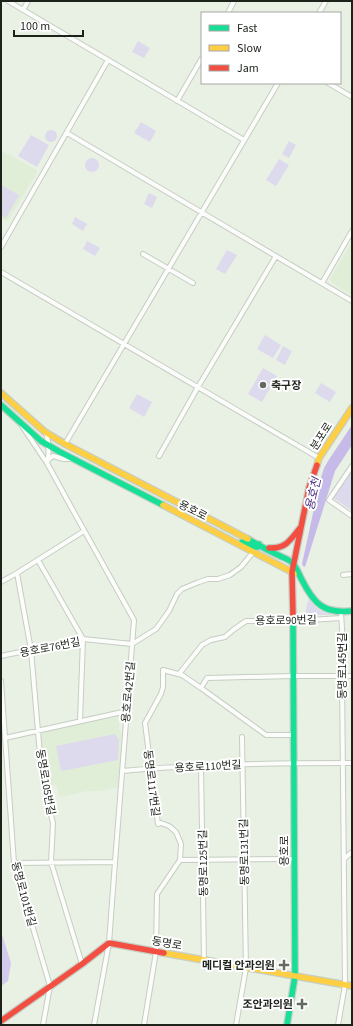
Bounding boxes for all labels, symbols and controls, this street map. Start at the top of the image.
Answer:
scale bar [14,12,83,38]
legend [201,12,341,84]
text: 100 m [20,18,50,35]
text: Fast [237,20,257,37]
text: Slow [237,40,262,57]
text: Jam [237,60,259,77]
place label: 축구장 [271,378,301,393]
marker: 축구장 [258,380,268,390]
street label: 분포로 [307,419,336,453]
water label: 용호천 [301,474,326,512]
street label: 용호로 [176,497,210,524]
street label: 용호로90번길 [255,612,317,629]
street label: 동명로145번길 [335,632,350,700]
street label: 용호로76번길 [18,634,82,661]
street label: 용호로42번길 [118,661,139,723]
street label: 동명로105번길 [32,748,59,816]
street label: 동명로117번길 [140,749,163,817]
street label: 용호로110번길 [174,757,242,776]
street label: 동명로131번길 [236,818,253,886]
street label: 동명로125번길 [195,829,212,897]
street label: 용호로 [277,836,292,866]
street label: 동명로101번길 [8,860,39,928]
street label: 동명로 [151,933,183,954]
place label: 메디컬 안과의원 [202,958,275,973]
marker: 메디컬 안과의원 [278,959,290,971]
place label: 조안과의원 [242,997,293,1012]
marker: 조안과의원 [296,998,308,1010]

